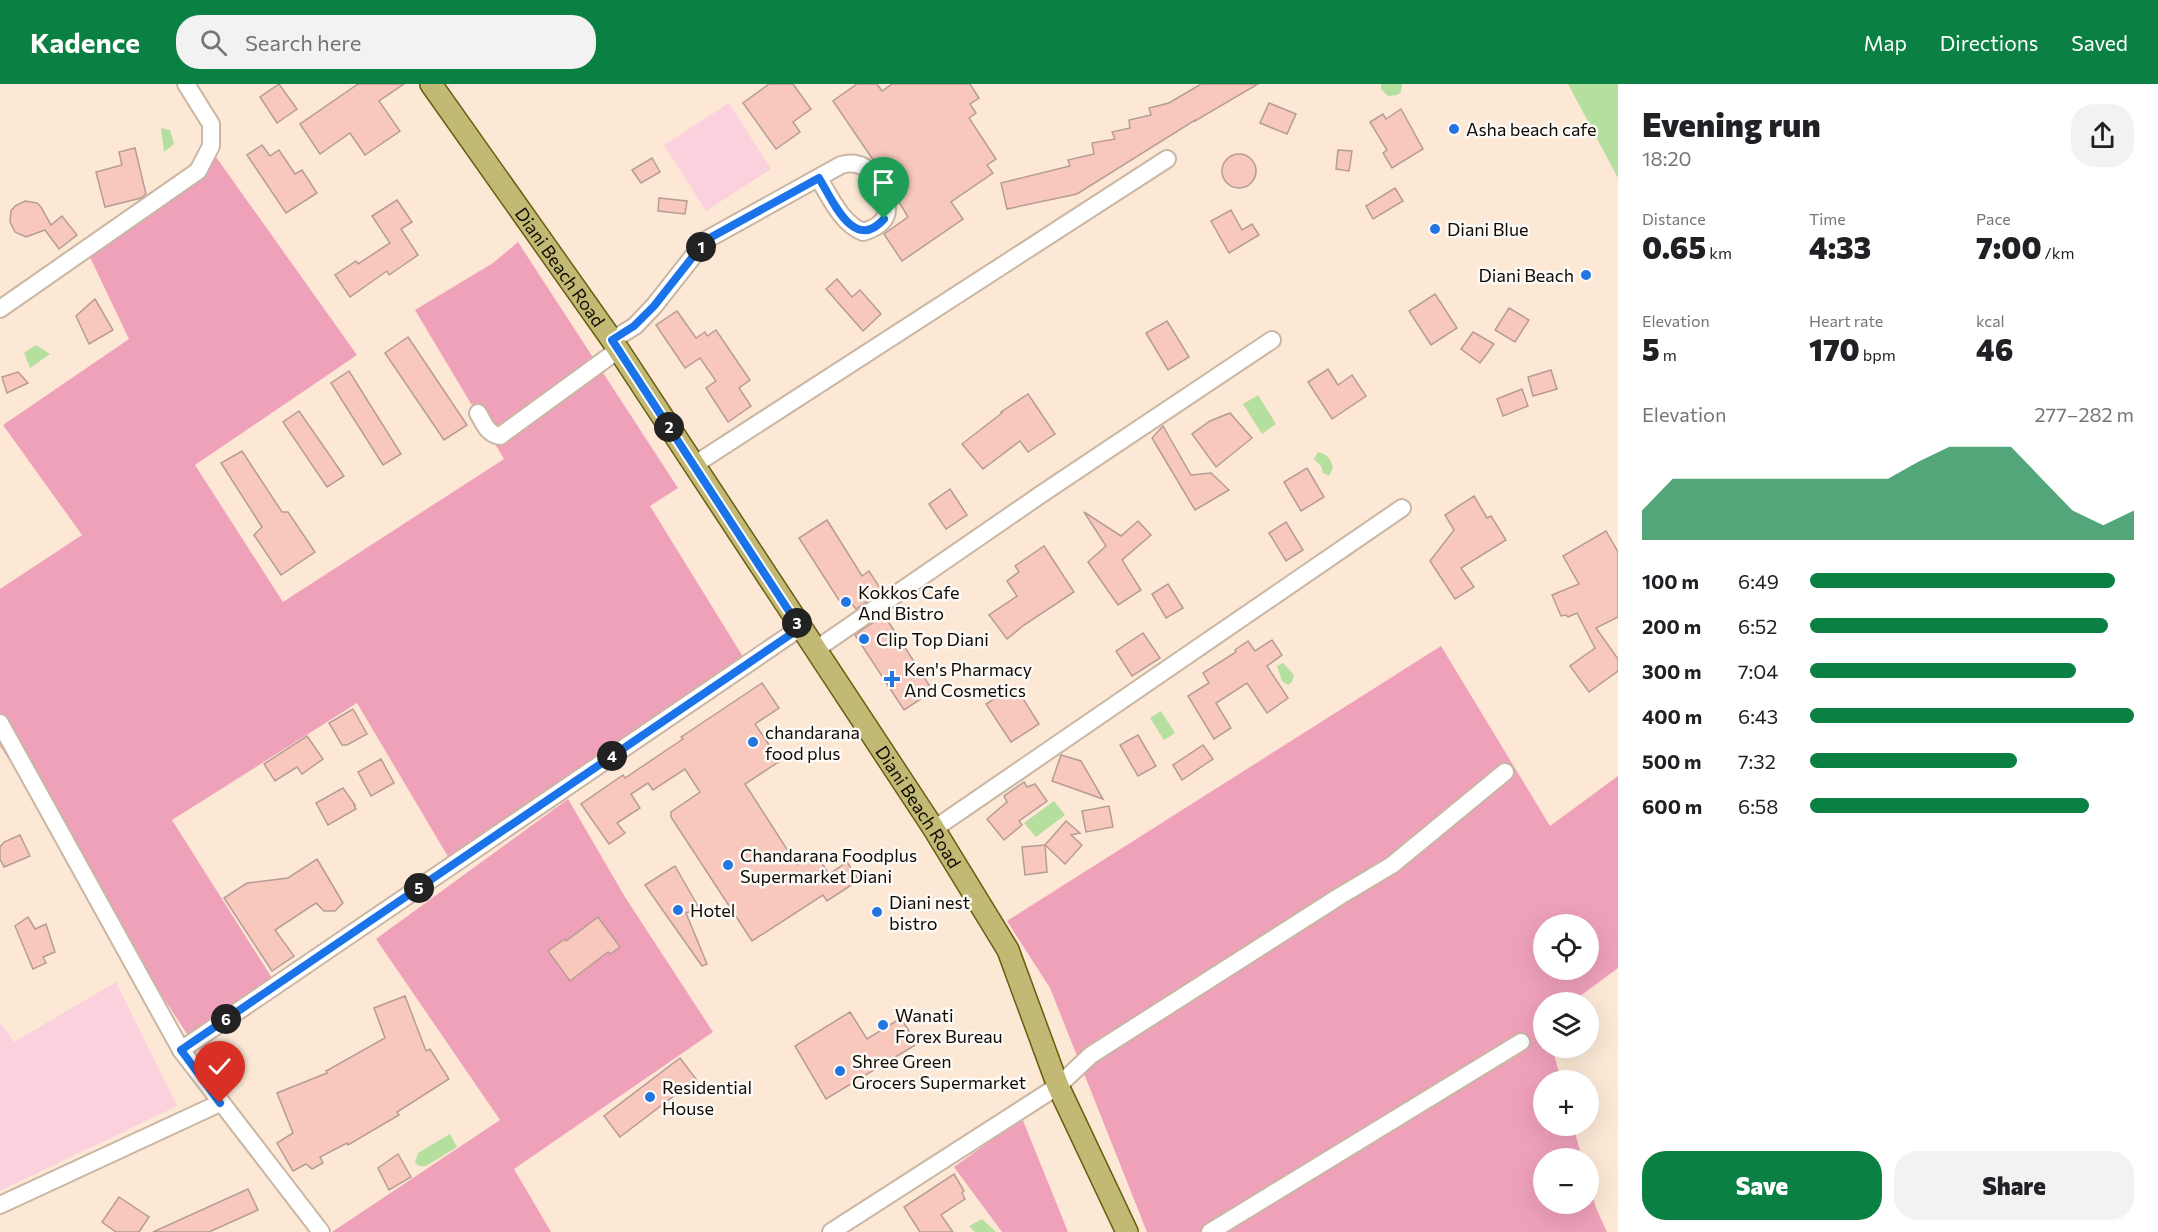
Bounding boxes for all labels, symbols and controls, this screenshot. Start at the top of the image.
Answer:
search box [176,15,596,69]
text: Kadence [30,25,140,59]
icon: search [197,26,230,59]
text: Search here [245,29,361,56]
text: Map [1864,30,1907,55]
text: Directions [1940,30,2038,55]
text: Saved [2071,30,2128,55]
text: Evening run [1642,103,1821,144]
button: share [2071,104,2134,167]
place label: Asha beach cafe [1466,118,1596,140]
marker: Asha beach cafe [1447,122,1461,136]
text: 18:20 [1642,146,1692,170]
pin [858,157,909,219]
icon: arrive [867,166,900,199]
street label: Diani Beach Road [511,203,610,331]
text: Distance [1642,209,1706,228]
text: Time [1809,209,1846,228]
text: Pace [1976,209,2011,228]
place label: Diani Blue [1447,218,1528,240]
marker: Diani Blue [1428,222,1442,236]
text: 0.65 [1642,228,1706,265]
text: 4:33 [1809,228,1871,265]
text: 7:00 [1976,228,2042,265]
pin: 1 [686,232,716,262]
text: 1 [697,237,705,256]
text: km [1706,243,1732,262]
text: /km [2042,243,2074,262]
place label: Diani Beach [1479,264,1574,286]
marker: Diani Beach [1579,268,1593,282]
text: Elevation [1642,311,1710,330]
text: Heart rate [1809,311,1883,330]
text: kcal [1976,311,2005,330]
text: 5 [1642,330,1660,367]
text: 170 [1809,330,1860,367]
text: 46 [1976,330,2013,367]
text: m [1660,345,1677,364]
text: bpm [1860,345,1896,364]
text: Elevation [1642,402,1727,426]
text: 277–282 m [2035,402,2134,426]
pin: 2 [654,412,684,442]
text: 2 [664,417,674,436]
text: 100 m [1642,569,1699,593]
text: 6:49 [1738,569,1779,593]
place label: Kokkos Cafe And Bistro [858,581,959,624]
marker: Kokkos Cafe And Bistro [839,595,853,609]
pin: 3 [782,608,812,638]
text: 3 [792,613,802,632]
text: 200 m [1642,614,1701,638]
text: 6:52 [1738,614,1777,638]
place label: Clip Top Diani [876,628,989,650]
marker: Clip Top Diani [857,632,871,646]
place label: Ken's Pharmacy And Cosmetics [904,658,1032,701]
text: 300 m [1642,659,1702,683]
text: 7:04 [1738,659,1778,683]
marker: Ken's Pharmacy And Cosmetics [885,672,899,686]
text: 400 m [1642,704,1702,728]
text: 6:43 [1738,704,1778,728]
place label: chandarana food plus [765,721,860,764]
marker: chandarana food plus [746,735,760,749]
pin: 4 [597,741,627,771]
street label: Diani Beach Road [871,741,966,872]
text: 4 [607,746,617,765]
text: 500 m [1642,749,1702,773]
text: 7:32 [1738,749,1776,773]
text: 600 m [1642,794,1702,818]
text: 6:58 [1738,794,1779,818]
place label: Chandarana Foodplus Supermarket Diani [740,844,917,887]
marker: Chandarana Foodplus Supermarket Diani [721,858,735,872]
pin: 5 [404,873,434,903]
text: 5 [414,878,424,897]
place label: Diani nest bistro [889,891,970,934]
place label: Hotel [690,899,735,921]
marker: Hotel [671,903,685,917]
marker: Diani nest bistro [870,905,884,919]
map controls [1533,914,1599,1214]
button: locate [1533,914,1599,980]
button: layers [1533,992,1599,1058]
pin: 6 [211,1004,241,1034]
place label: Wanati Forex Bureau [895,1004,1003,1047]
text: 6 [221,1009,231,1028]
marker: Wanati Forex Bureau [876,1018,890,1032]
pin [194,1041,245,1103]
icon: check [203,1050,236,1083]
place label: Shree Green Grocers Supermarket [852,1050,1026,1093]
marker: Shree Green Grocers Supermarket [833,1064,847,1078]
button: + [1533,1070,1599,1136]
place label: Residential House [662,1076,752,1119]
marker: Residential House [643,1090,657,1104]
button: − [1533,1148,1599,1214]
button: Save [1642,1151,1882,1220]
button: Share [1894,1151,2134,1220]

